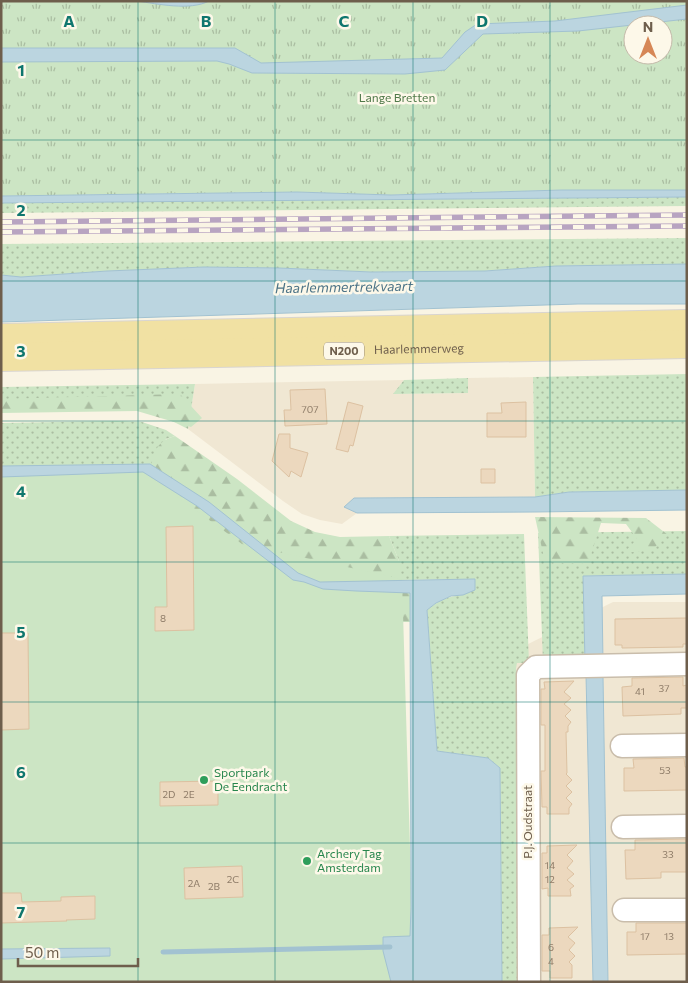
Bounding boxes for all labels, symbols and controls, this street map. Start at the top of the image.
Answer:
text: A [63,11,75,30]
text: B [201,11,212,30]
text: C [339,11,350,30]
text: D [476,11,488,30]
north arrow [623,15,673,65]
text: N [643,18,653,35]
text: 1 [17,60,25,79]
park label: Lange Bretten [359,90,435,104]
text: 2 [16,200,26,219]
water label: Haarlemmertrekvaart [275,277,413,296]
street label: Haarlemmerweg [374,340,465,356]
text: 3 [16,341,26,360]
road number: N200 [324,342,364,360]
house number: 707 [301,403,319,415]
text: 4 [16,481,26,500]
house number: 8 [160,612,166,624]
text: 5 [16,622,26,641]
house number: 37 [659,682,669,694]
house number: 41 [635,685,645,697]
text: 6 [16,762,26,781]
house number: 53 [659,764,671,776]
place label: Sportpark De Eendracht [214,765,287,793]
marker: Sportpark De Eendracht [198,774,210,786]
street label: P.J. Oudstraat [520,785,535,859]
house number: 2D [163,788,175,800]
house number: 2E [183,788,195,800]
place label: Archery Tag Amsterdam [317,846,382,874]
house number: 33 [662,848,674,860]
marker: Archery Tag Amsterdam [301,855,313,867]
house number: 14 [545,859,555,871]
house number: 2C [227,873,239,885]
house number: 12 [545,873,555,885]
house number: 2A [188,877,200,889]
house number: 2B [208,880,221,892]
text: 7 [17,902,26,921]
house number: 17 [640,930,650,942]
house number: 13 [664,930,674,942]
scale bar [18,936,138,968]
house number: 6 [548,941,554,953]
text: 50 m [25,943,59,961]
house number: 4 [548,955,554,967]

